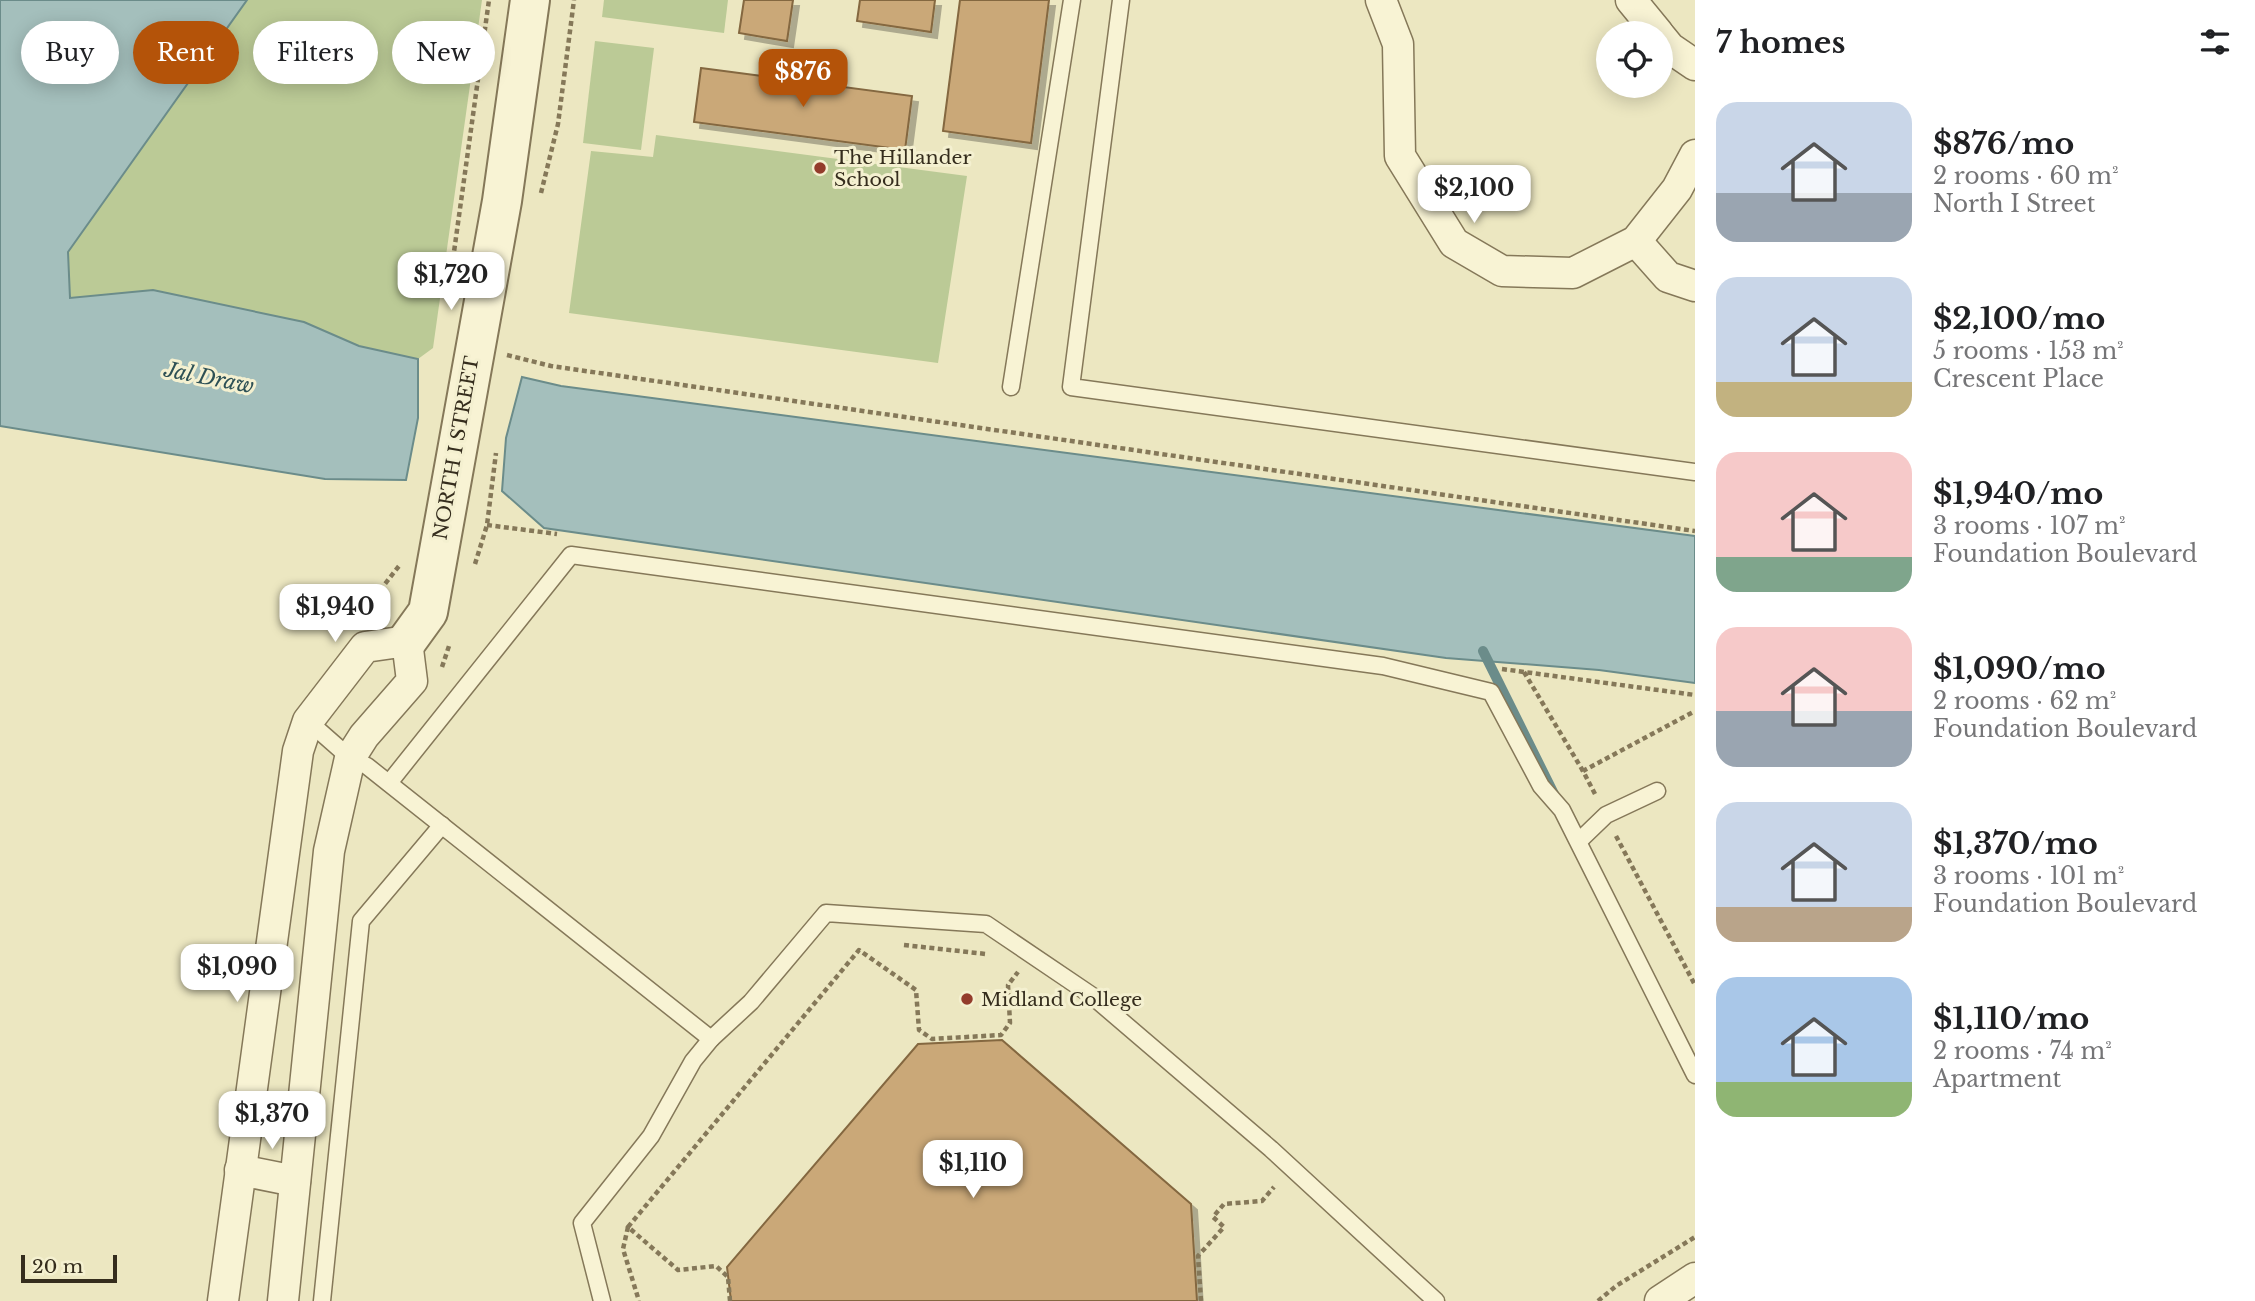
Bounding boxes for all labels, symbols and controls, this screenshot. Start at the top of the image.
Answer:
chip: Buy [21,21,119,84]
chip: Rent [133,21,239,84]
chip: Filters [253,21,378,84]
chip: New [392,21,495,84]
map controls [1596,21,1673,98]
button: locate [1596,21,1673,98]
icon: filters [2196,23,2234,61]
text: 7 homes [1716,24,1845,61]
pin: $876 [762,50,844,109]
text: $876 [775,58,831,86]
text: $876/mo [1933,125,2074,162]
icon: home [1772,130,1856,214]
place label: The Hillander School [834,146,971,191]
marker: The Hillander School [812,160,828,176]
text: 2 rooms · 60 m² [1933,162,2119,190]
pin: $2,100 [1417,166,1531,225]
text: $2,100 [1434,174,1514,202]
text: North I Street [1933,190,2096,218]
pin: $1,720 [394,252,508,312]
text: $1,720 [414,261,488,289]
text: $2,100/mo [1933,300,2105,337]
icon: home [1772,305,1856,389]
text: 5 rooms · 153 m² [1933,337,2124,365]
street label: NORTH I STREET [429,354,483,542]
water label: Jal Draw [161,356,256,399]
text: Crescent Place [1933,365,2104,393]
text: $1,940/mo [1933,475,2103,512]
icon: home [1772,480,1856,564]
text: 3 rooms · 107 m² [1933,512,2126,540]
text: Foundation Boulevard [1933,540,2197,568]
pin: $1,940 [278,584,392,644]
text: $1,940 [295,593,375,621]
text: $1,090/mo [1933,650,2105,687]
icon: home [1772,655,1856,739]
text: 2 rooms · 62 m² [1933,687,2116,715]
text: Foundation Boulevard [1933,715,2197,743]
text: $1,370/mo [1933,825,2098,862]
icon: home [1772,830,1856,914]
text: 3 rooms · 101 m² [1933,862,2124,890]
text: Foundation Boulevard [1933,890,2197,918]
pin: $1,090 [180,944,294,1004]
text: $1,090 [197,953,277,981]
place label: Midland College [981,988,1142,1011]
marker: Midland College [959,991,975,1007]
text: $1,110/mo [1933,1000,2089,1037]
icon: home [1772,1005,1856,1089]
text: 2 rooms · 74 m² [1933,1037,2112,1065]
text: Apartment [1933,1065,2061,1093]
pin: $1,370 [215,1092,329,1151]
text: $1,370 [235,1100,309,1128]
pin: $1,110 [916,1140,1030,1200]
text: $1,110 [939,1149,1007,1177]
scale bar [21,1252,117,1284]
text: 20 m [32,1255,83,1278]

